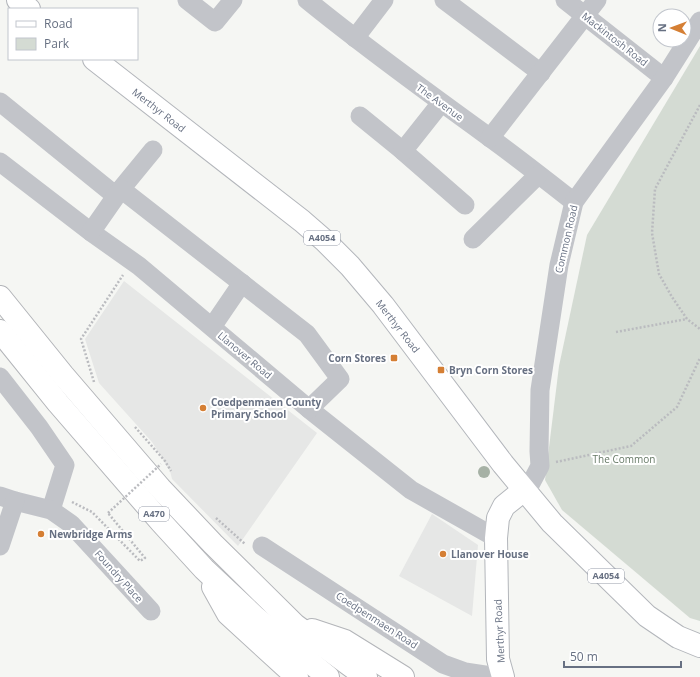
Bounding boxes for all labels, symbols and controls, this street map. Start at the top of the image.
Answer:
legend [8,8,138,60]
north arrow [652,8,692,48]
street label: Mackintosh Road [579,9,651,69]
text: Road [44,15,73,32]
text: N [654,23,669,32]
text: Park [44,35,70,52]
street label: The Avenue [414,80,467,124]
street label: Merthyr Road [129,85,189,135]
street label: Common Road [551,204,581,274]
road number: A4054 [304,231,340,245]
street label: Merthyr Road [373,296,423,356]
street label: Llanover Road [215,328,275,382]
place label: Corn Stores [328,351,386,365]
marker: Corn Stores [389,353,399,363]
place label: Bryn Corn Stores [449,363,533,377]
marker: Bryn Corn Stores [436,365,446,375]
place label: Coedpenmaen County Primary School [211,395,322,421]
marker: Coedpenmaen County Primary School [198,403,208,413]
park label: The Common [593,452,655,466]
road number: A470 [139,507,169,521]
place label: Newbridge Arms [49,527,132,541]
marker: Newbridge Arms [36,529,46,539]
street label: Foundry Place [92,547,146,605]
place label: Llanover House [451,547,529,561]
marker: Llanover House [438,549,448,559]
road number: A4054 [588,569,624,583]
street label: Coedpenmaen Road [333,588,421,652]
street label: Merthyr Road [490,599,508,663]
scale bar [564,643,681,669]
text: 50 m [570,648,598,665]

